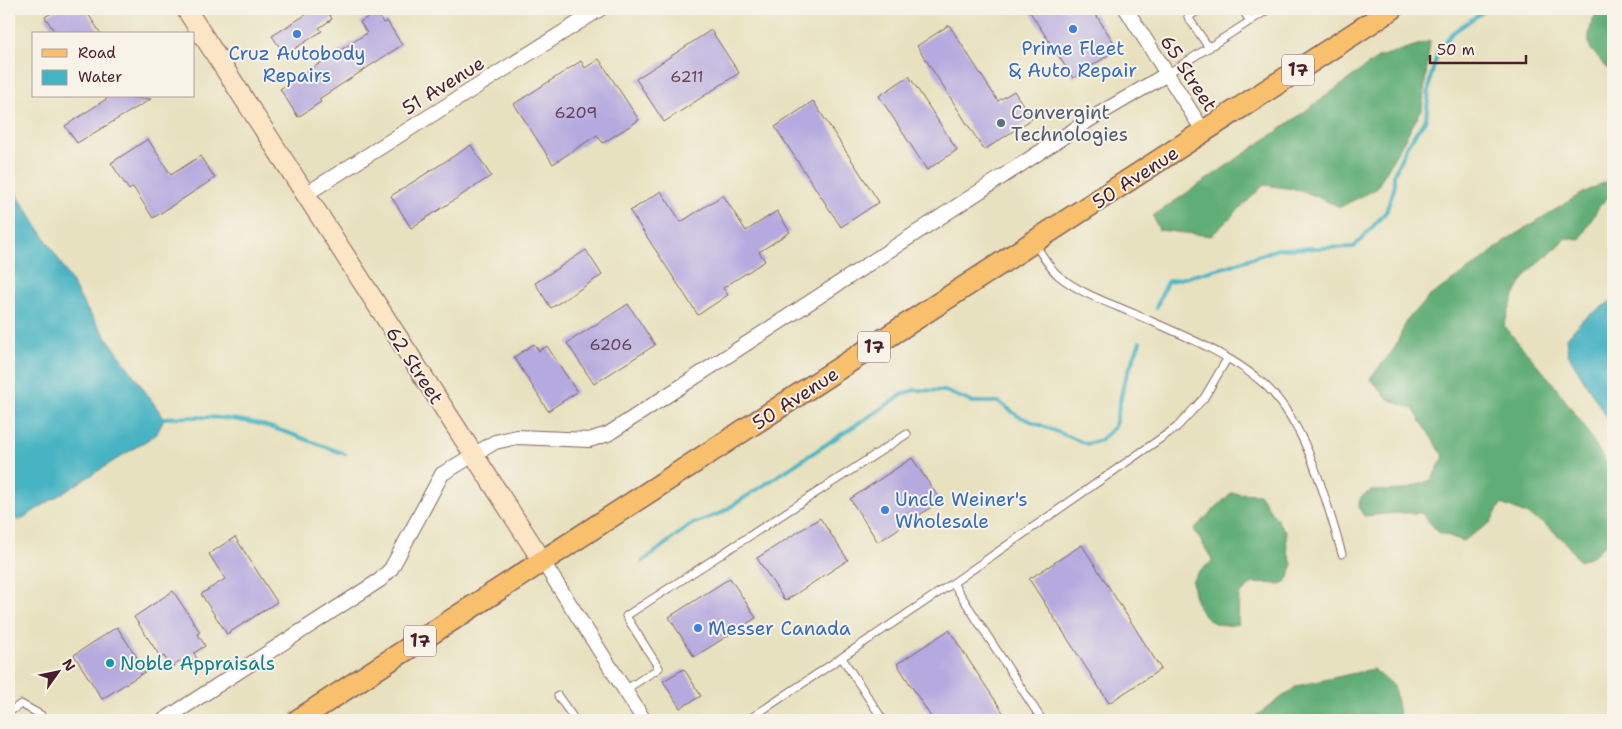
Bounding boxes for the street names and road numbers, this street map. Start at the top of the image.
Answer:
street label: 65 Street [1155,30,1223,116]
street label: 51 Avenue [398,50,489,120]
road number: 17 [1282,54,1314,86]
street label: 50 Avenue [1087,140,1183,215]
street label: 62 Street [380,322,449,409]
road number: 17 [858,332,890,362]
street label: 50 Avenue [747,361,843,436]
road number: 17 [404,626,436,656]

